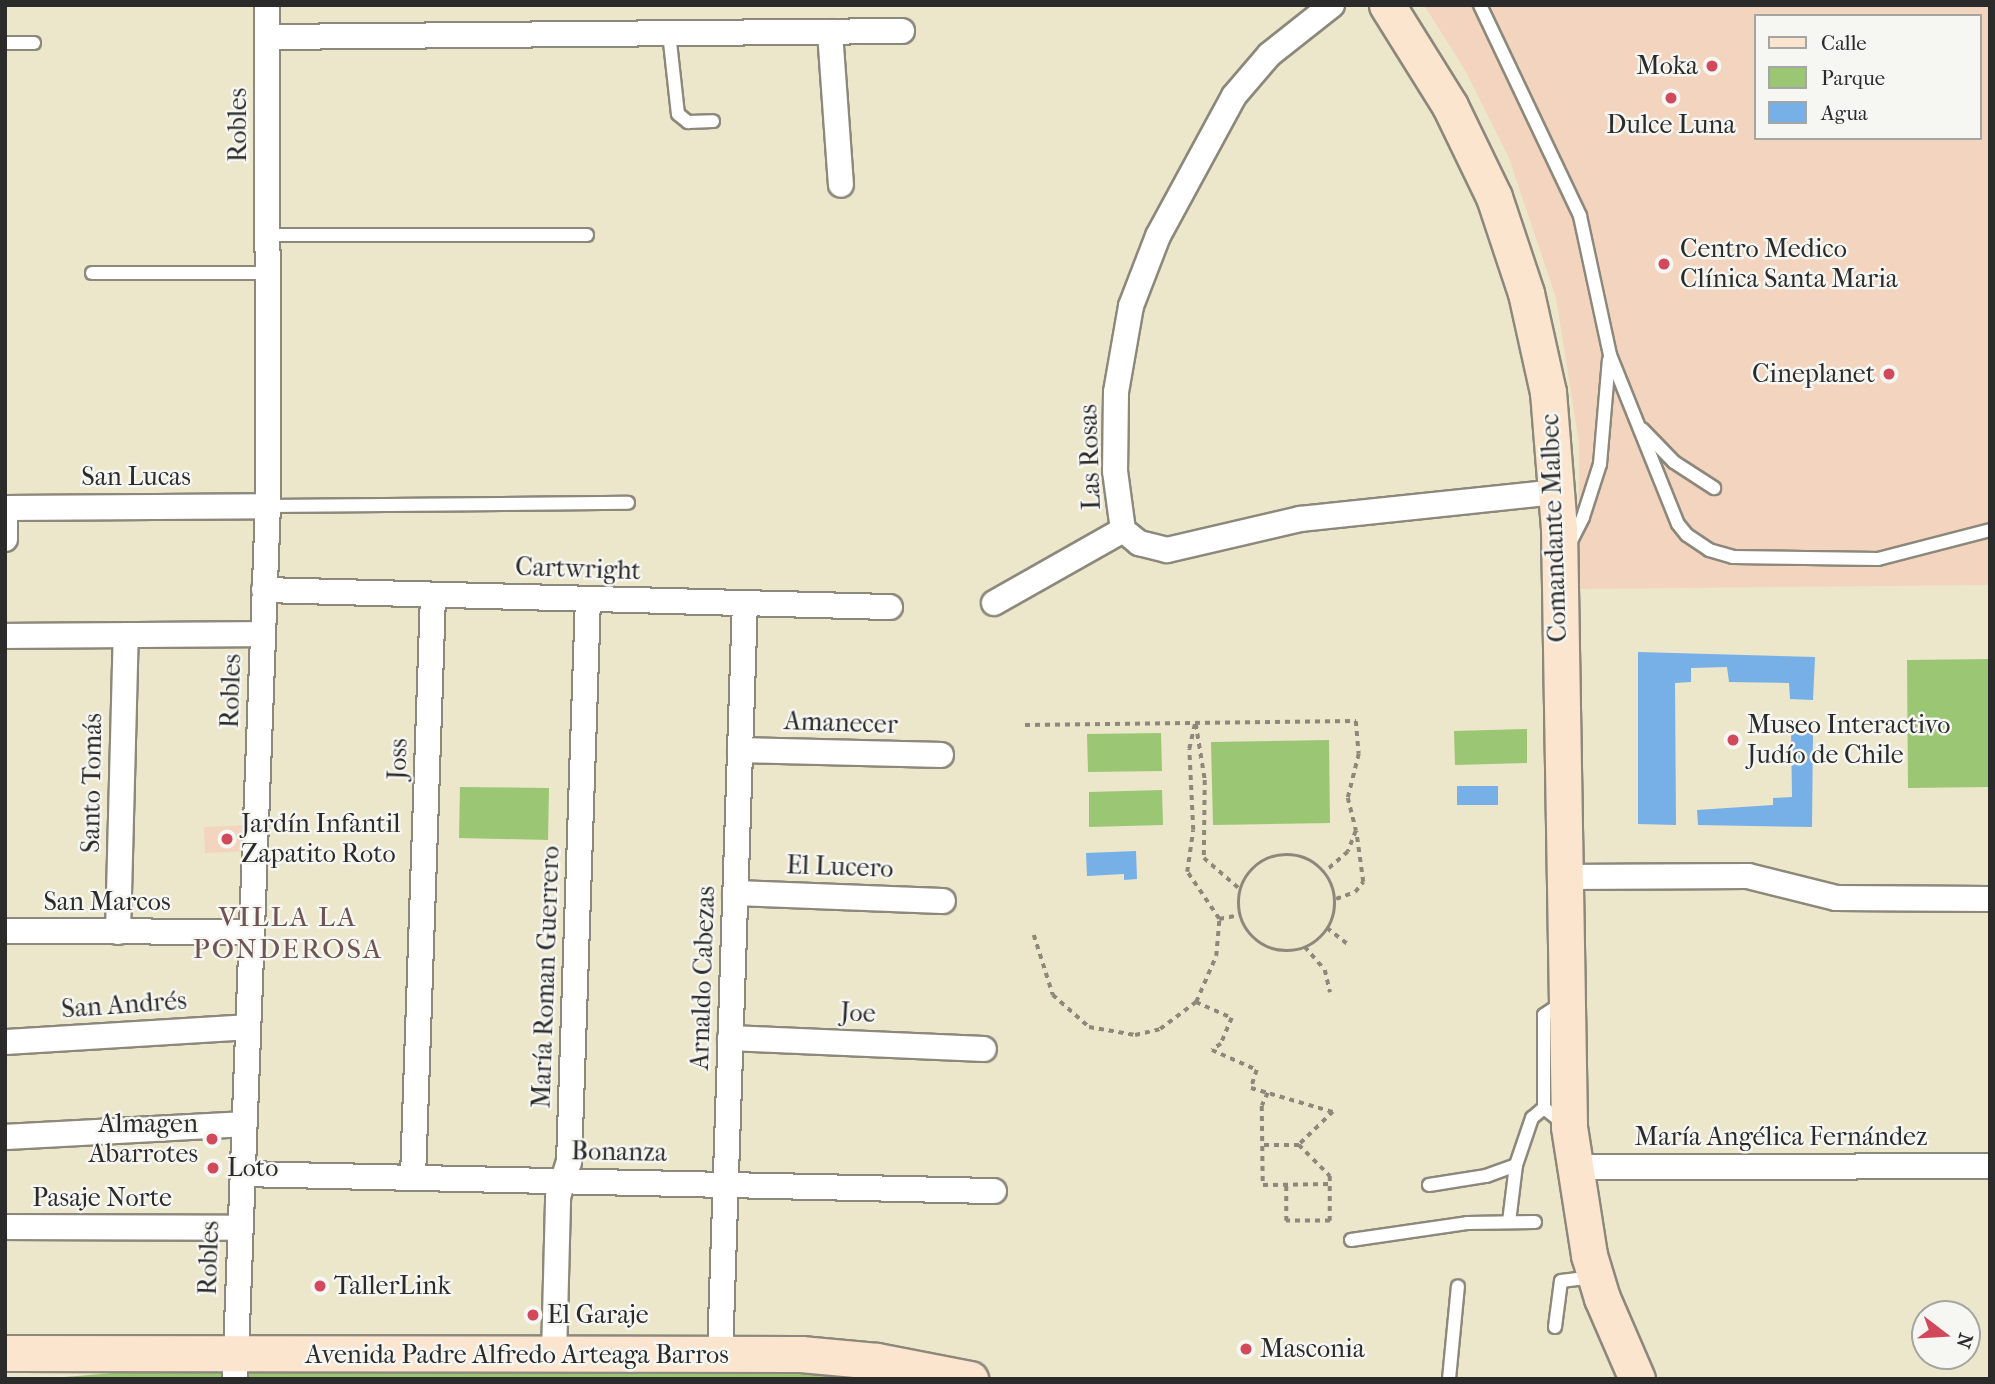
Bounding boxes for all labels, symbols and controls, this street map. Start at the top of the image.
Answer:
legend [1754,14,1981,140]
text: Calle [1821,31,1867,55]
place label: Moka [1636,50,1698,82]
marker: Moka [1704,58,1720,74]
text: Parque [1821,66,1885,90]
street label: Robles [222,88,254,162]
marker: Dulce Luna [1663,90,1679,106]
text: Agua [1821,101,1868,125]
place label: Dulce Luna [1607,109,1735,141]
place label: Centro Medico Clínica Santa Maria [1680,233,1898,294]
marker: Centro Medico Clínica Santa Maria [1654,254,1674,274]
place label: Cineplanet [1752,358,1875,390]
marker: Cineplanet [1881,366,1897,382]
street label: Las Rosas [1073,404,1107,510]
street label: Comandante Malbec [1534,413,1574,643]
street label: San Lucas [81,461,191,493]
street label: Cartwright [515,551,641,587]
street label: Robles [214,653,248,729]
street label: Amanecer [784,705,898,741]
place label: Museo Interactivo Judío de Chile [1747,709,1950,770]
street label: Santo Tomás [75,713,109,853]
marker: Museo Interactivo Judío de Chile [1725,732,1741,748]
street label: Joss [382,738,414,780]
place label: Jardín Infantil Zapatito Roto [241,808,400,870]
marker: Jardín Infantil Zapatito Roto [219,831,235,847]
street label: María Roman Guerrero [526,845,566,1109]
street label: El Lucero [786,850,894,884]
street label: Arnaldo Cabezas [684,885,722,1071]
street label: San Marcos [43,886,171,918]
district label: VILLA LA PONDEROSA [194,900,382,966]
street label: San Andrés [60,985,188,1025]
street label: Joe [840,996,876,1030]
place label: Almagen Abarrotes [89,1108,198,1170]
street label: María Angélica Fernández [1635,1121,1927,1153]
marker: Almagen Abarrotes [204,1131,220,1147]
street label: Bonanza [571,1136,667,1168]
place label: Loto [227,1152,278,1184]
marker: Loto [205,1160,221,1176]
street label: Pasaje Norte [32,1182,172,1214]
street label: Robles [192,1220,226,1296]
place label: TallerLink [334,1270,451,1302]
marker: TallerLink [312,1278,328,1294]
place label: El Garaje [547,1299,649,1331]
north arrow [1911,1300,1981,1370]
marker: El Garaje [525,1307,541,1323]
text: N [1952,1330,1977,1351]
place label: Masconia [1260,1333,1365,1365]
street label: Avenida Padre Alfredo Arteaga Barros [305,1339,729,1371]
marker: Masconia [1238,1341,1254,1357]

